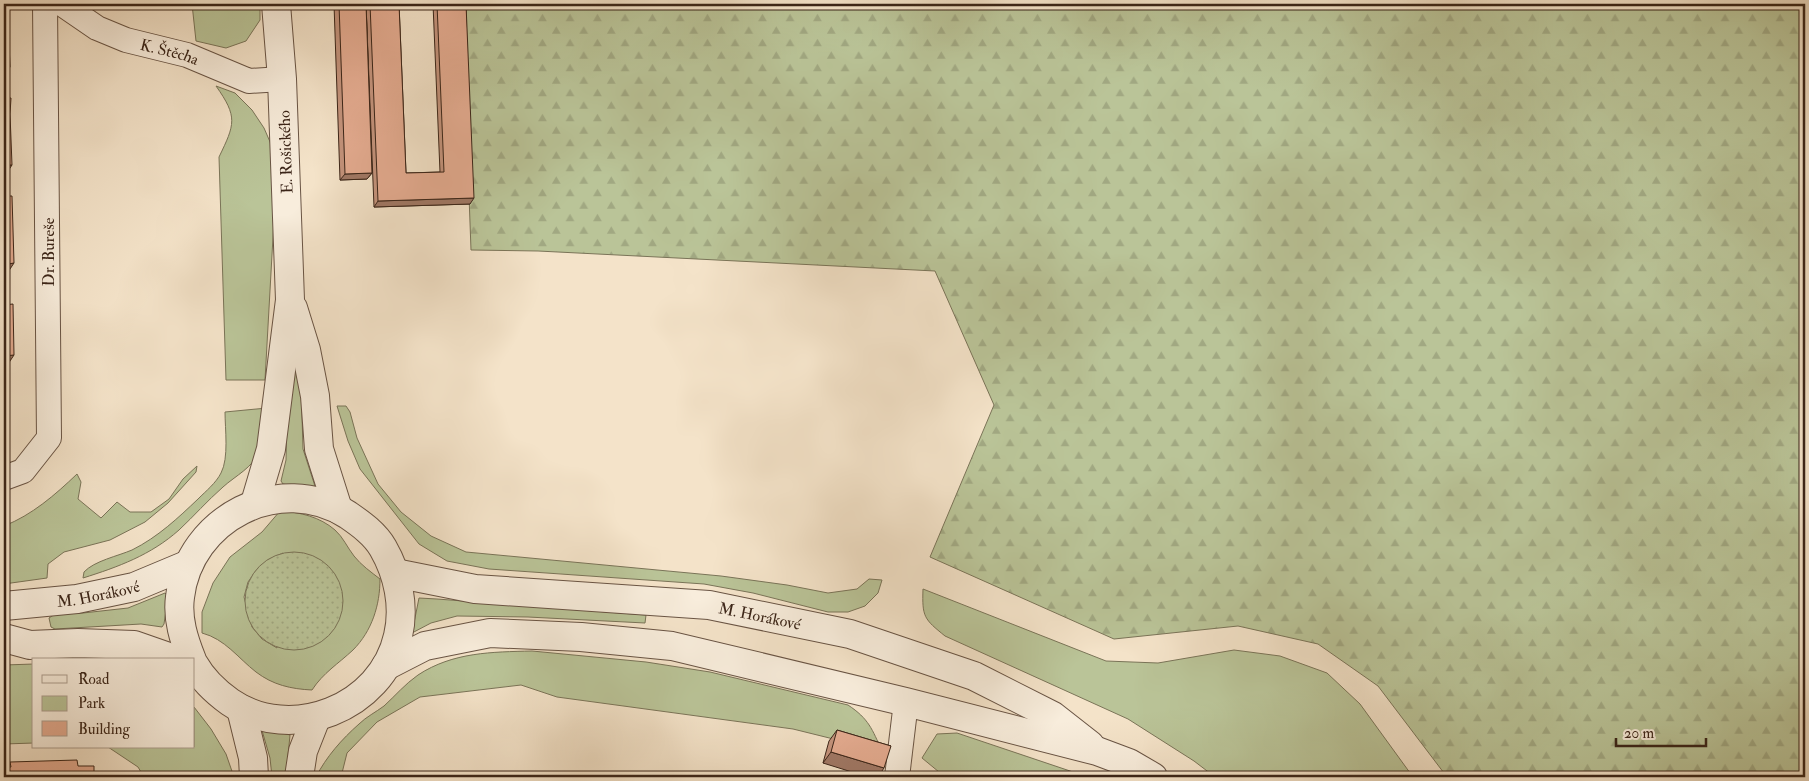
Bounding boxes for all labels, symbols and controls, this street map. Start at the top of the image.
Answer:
street label: K. Štěcha [138,35,202,70]
street label: E. Rošického [275,110,297,194]
street label: Dr. Bureše [39,217,59,286]
street label: M. Horákové [56,577,143,612]
street label: M. Horákové [717,598,803,635]
legend [32,658,195,748]
text: Road [78,670,110,689]
text: Park [78,694,105,713]
scale bar [1616,716,1706,748]
text: Building [78,720,130,739]
text: 20 m [1624,724,1654,743]

